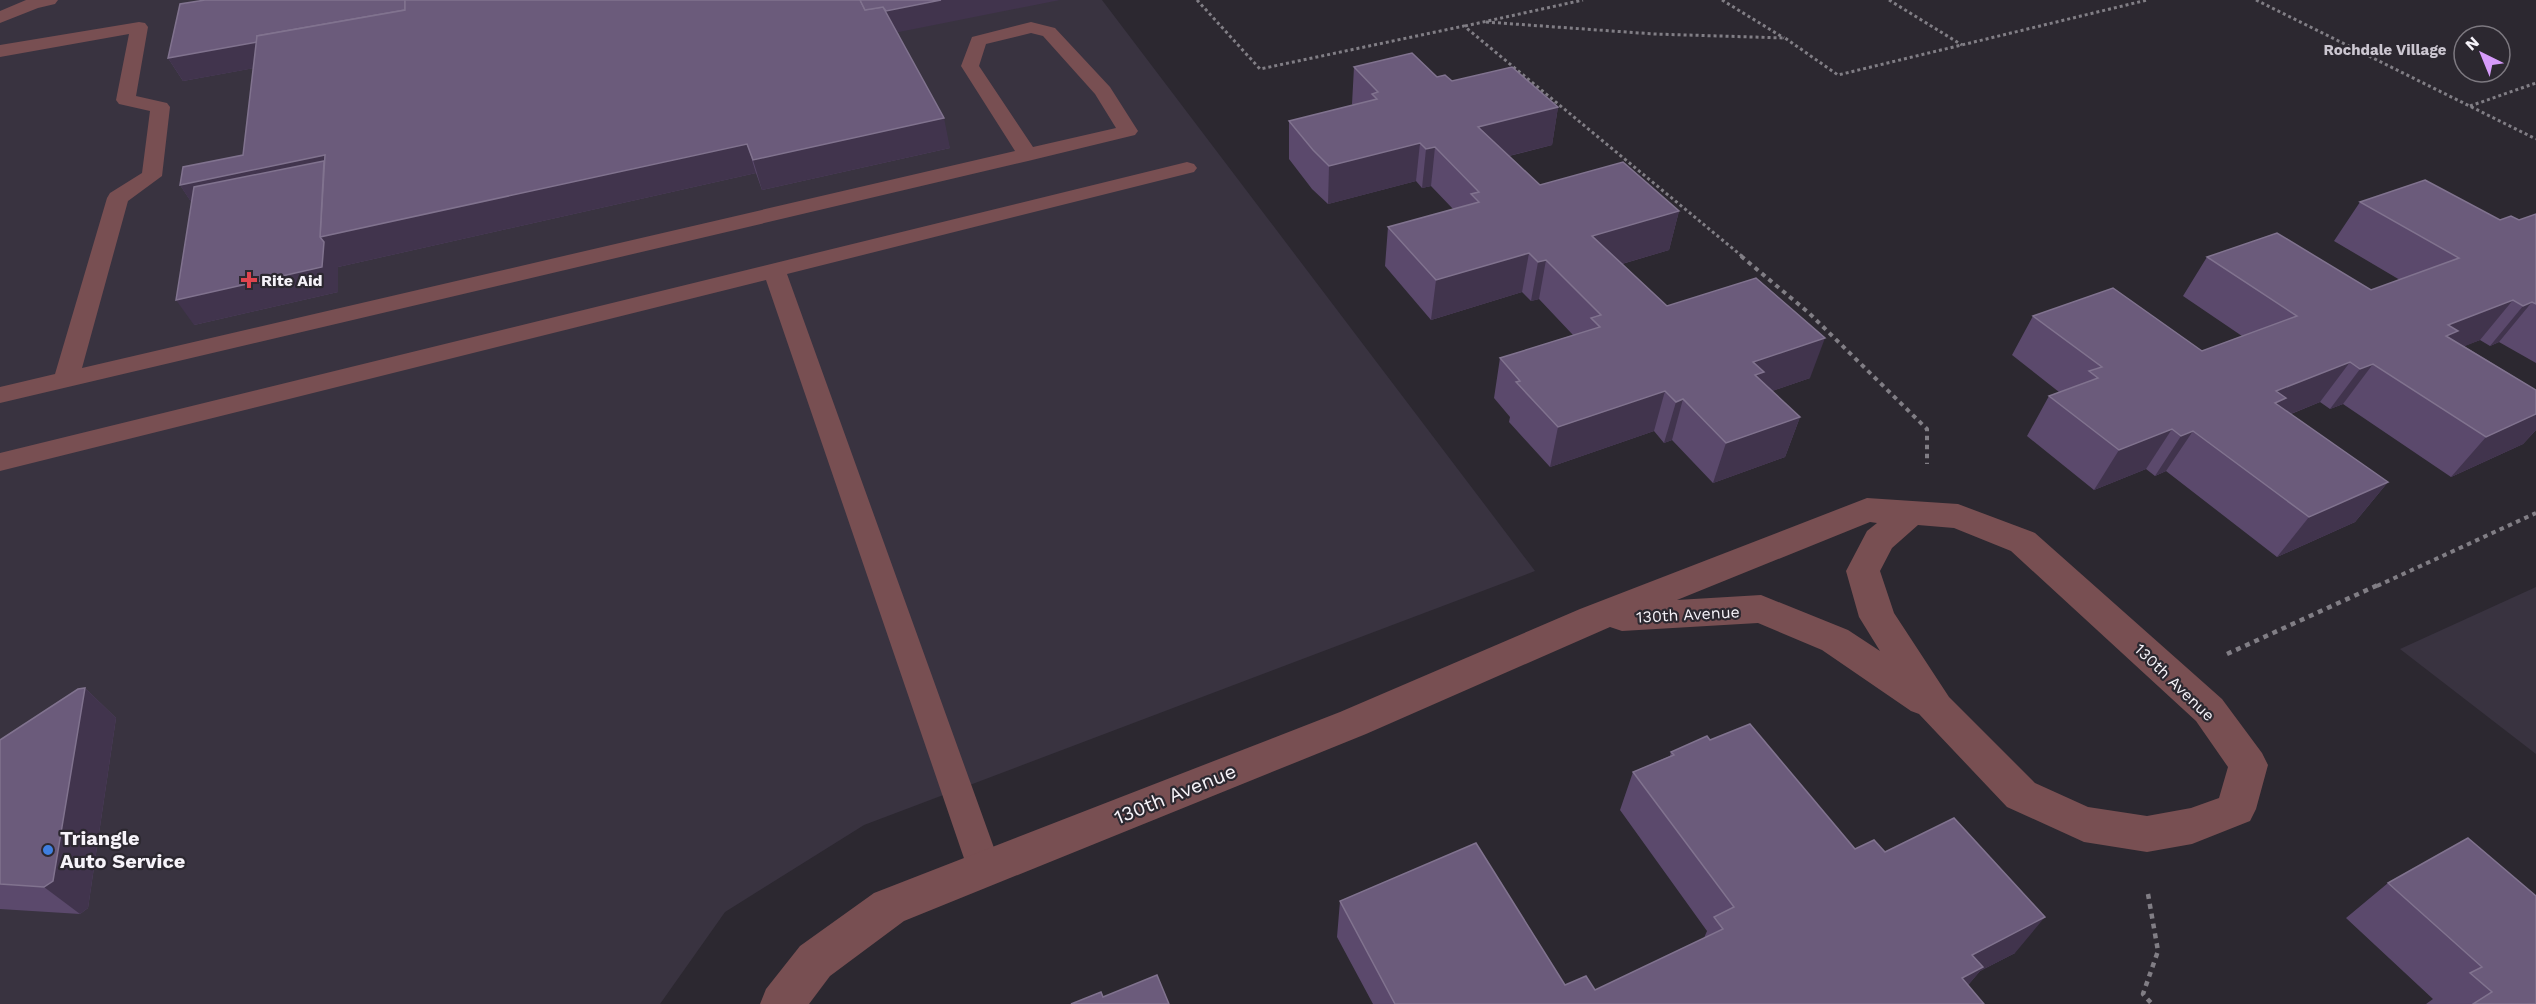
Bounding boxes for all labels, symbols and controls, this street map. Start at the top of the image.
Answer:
north arrow [2452,24,2512,84]
text: N [2461,32,2483,54]
district label: Rochdale Village [2324,41,2447,59]
place label: Rite Aid [261,271,323,290]
marker: Rite Aid [242,273,256,287]
street label: 130th Avenue [1636,602,1740,627]
street label: 130th Avenue [2131,640,2218,725]
street label: 130th Avenue [1111,759,1239,829]
place label: Triangle Auto Service [60,826,185,873]
marker: Triangle Auto Service [41,843,55,857]

